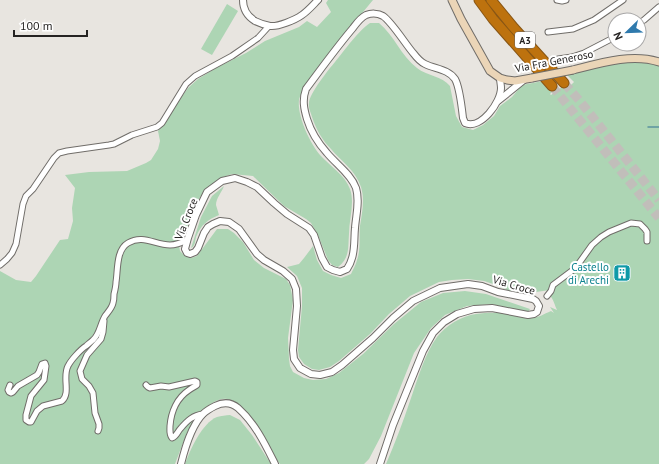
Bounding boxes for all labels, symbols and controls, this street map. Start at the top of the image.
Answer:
scale bar [14,12,87,38]
north arrow [607,12,647,52]
text: 100 m [20,18,53,33]
text: N [610,30,626,42]
road number: A3 [515,32,535,48]
street label: Via Fra Generoso [513,47,594,76]
street label: Via Croce [171,196,201,243]
place label: Castello di Arechi [568,260,609,287]
building icon: Castello di Arechi [612,263,632,283]
street label: Via Croce [490,272,537,298]

